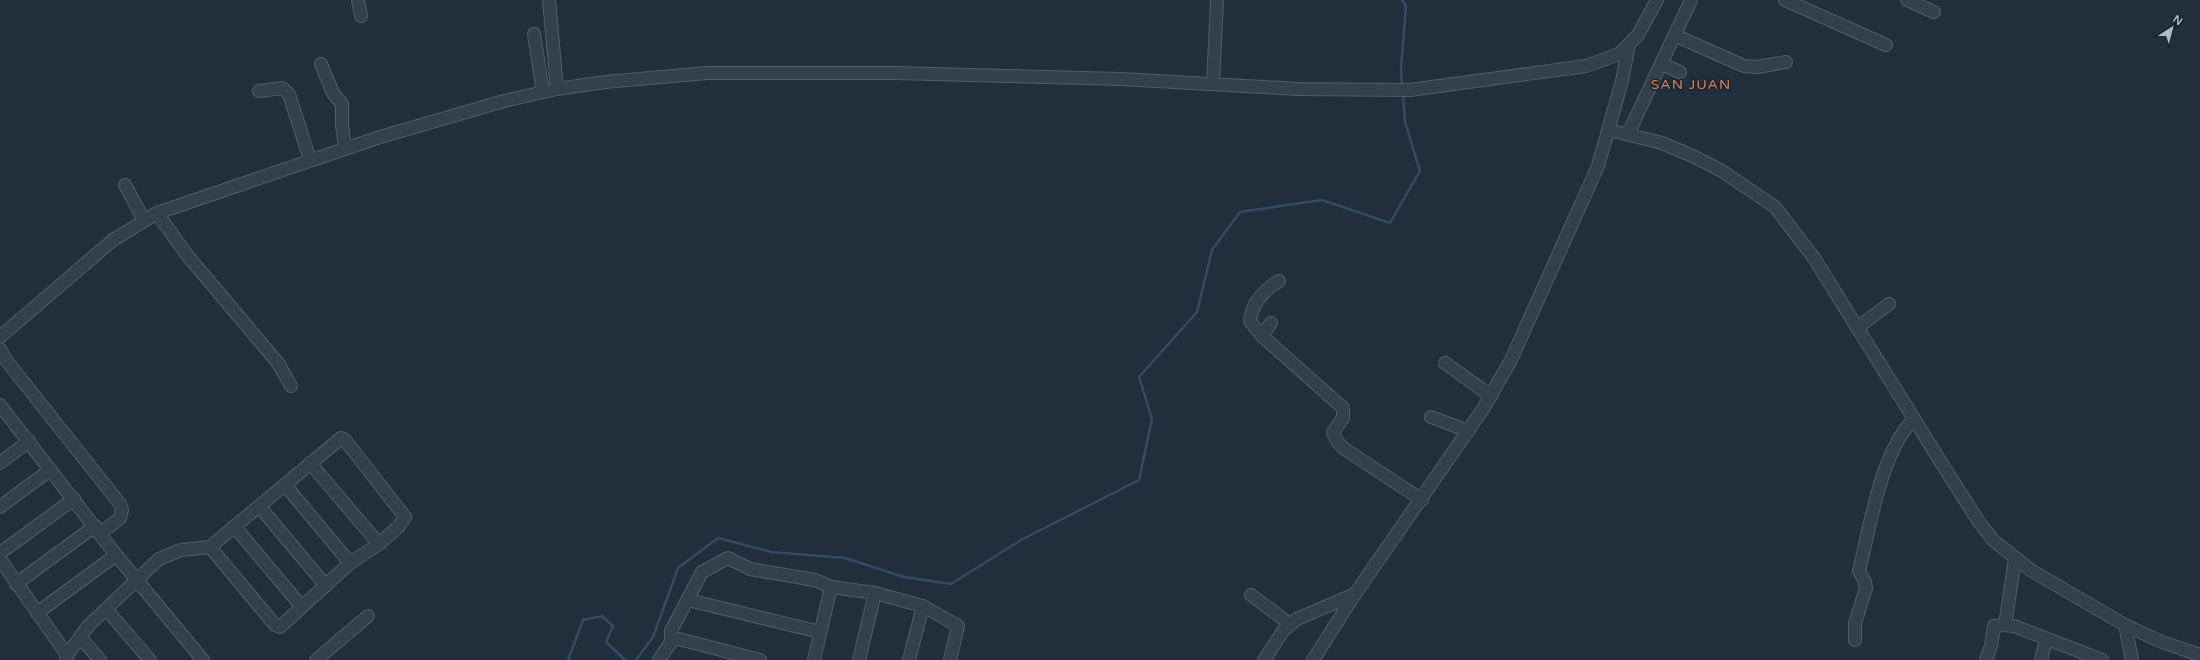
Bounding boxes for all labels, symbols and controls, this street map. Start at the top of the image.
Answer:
north arrow [2152,8,2192,48]
text: N [2170,12,2185,28]
district label: SAN JUAN [1651,76,1731,93]

